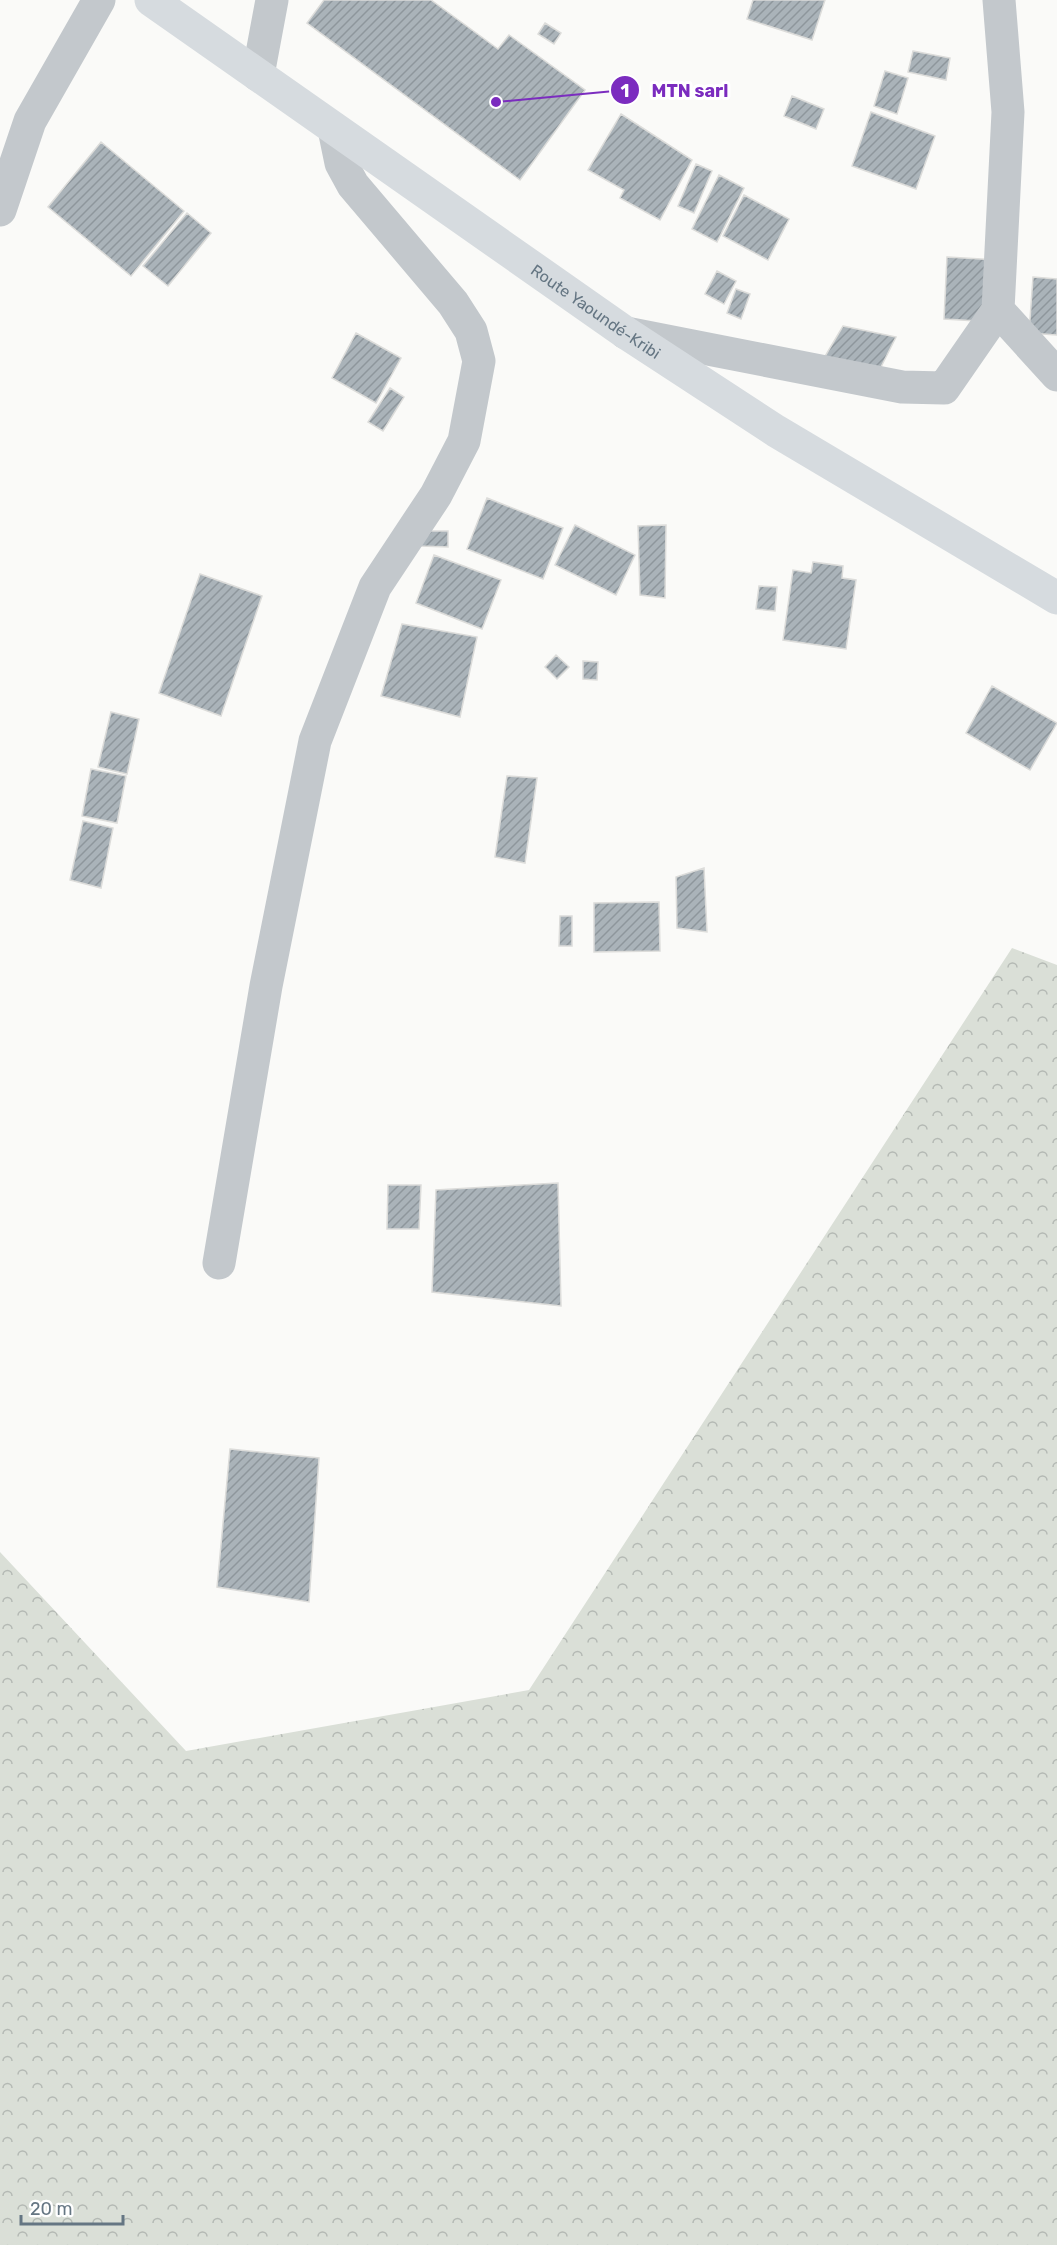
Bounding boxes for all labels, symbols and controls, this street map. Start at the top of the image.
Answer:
callout: MTN sarl [610,72,740,108]
text: 1 [621,80,629,102]
text: MTN sarl [652,80,728,102]
street label: Route Yaoundé-Kribi [527,260,664,363]
scale bar [21,2188,123,2226]
text: 20 m [30,2198,72,2220]

